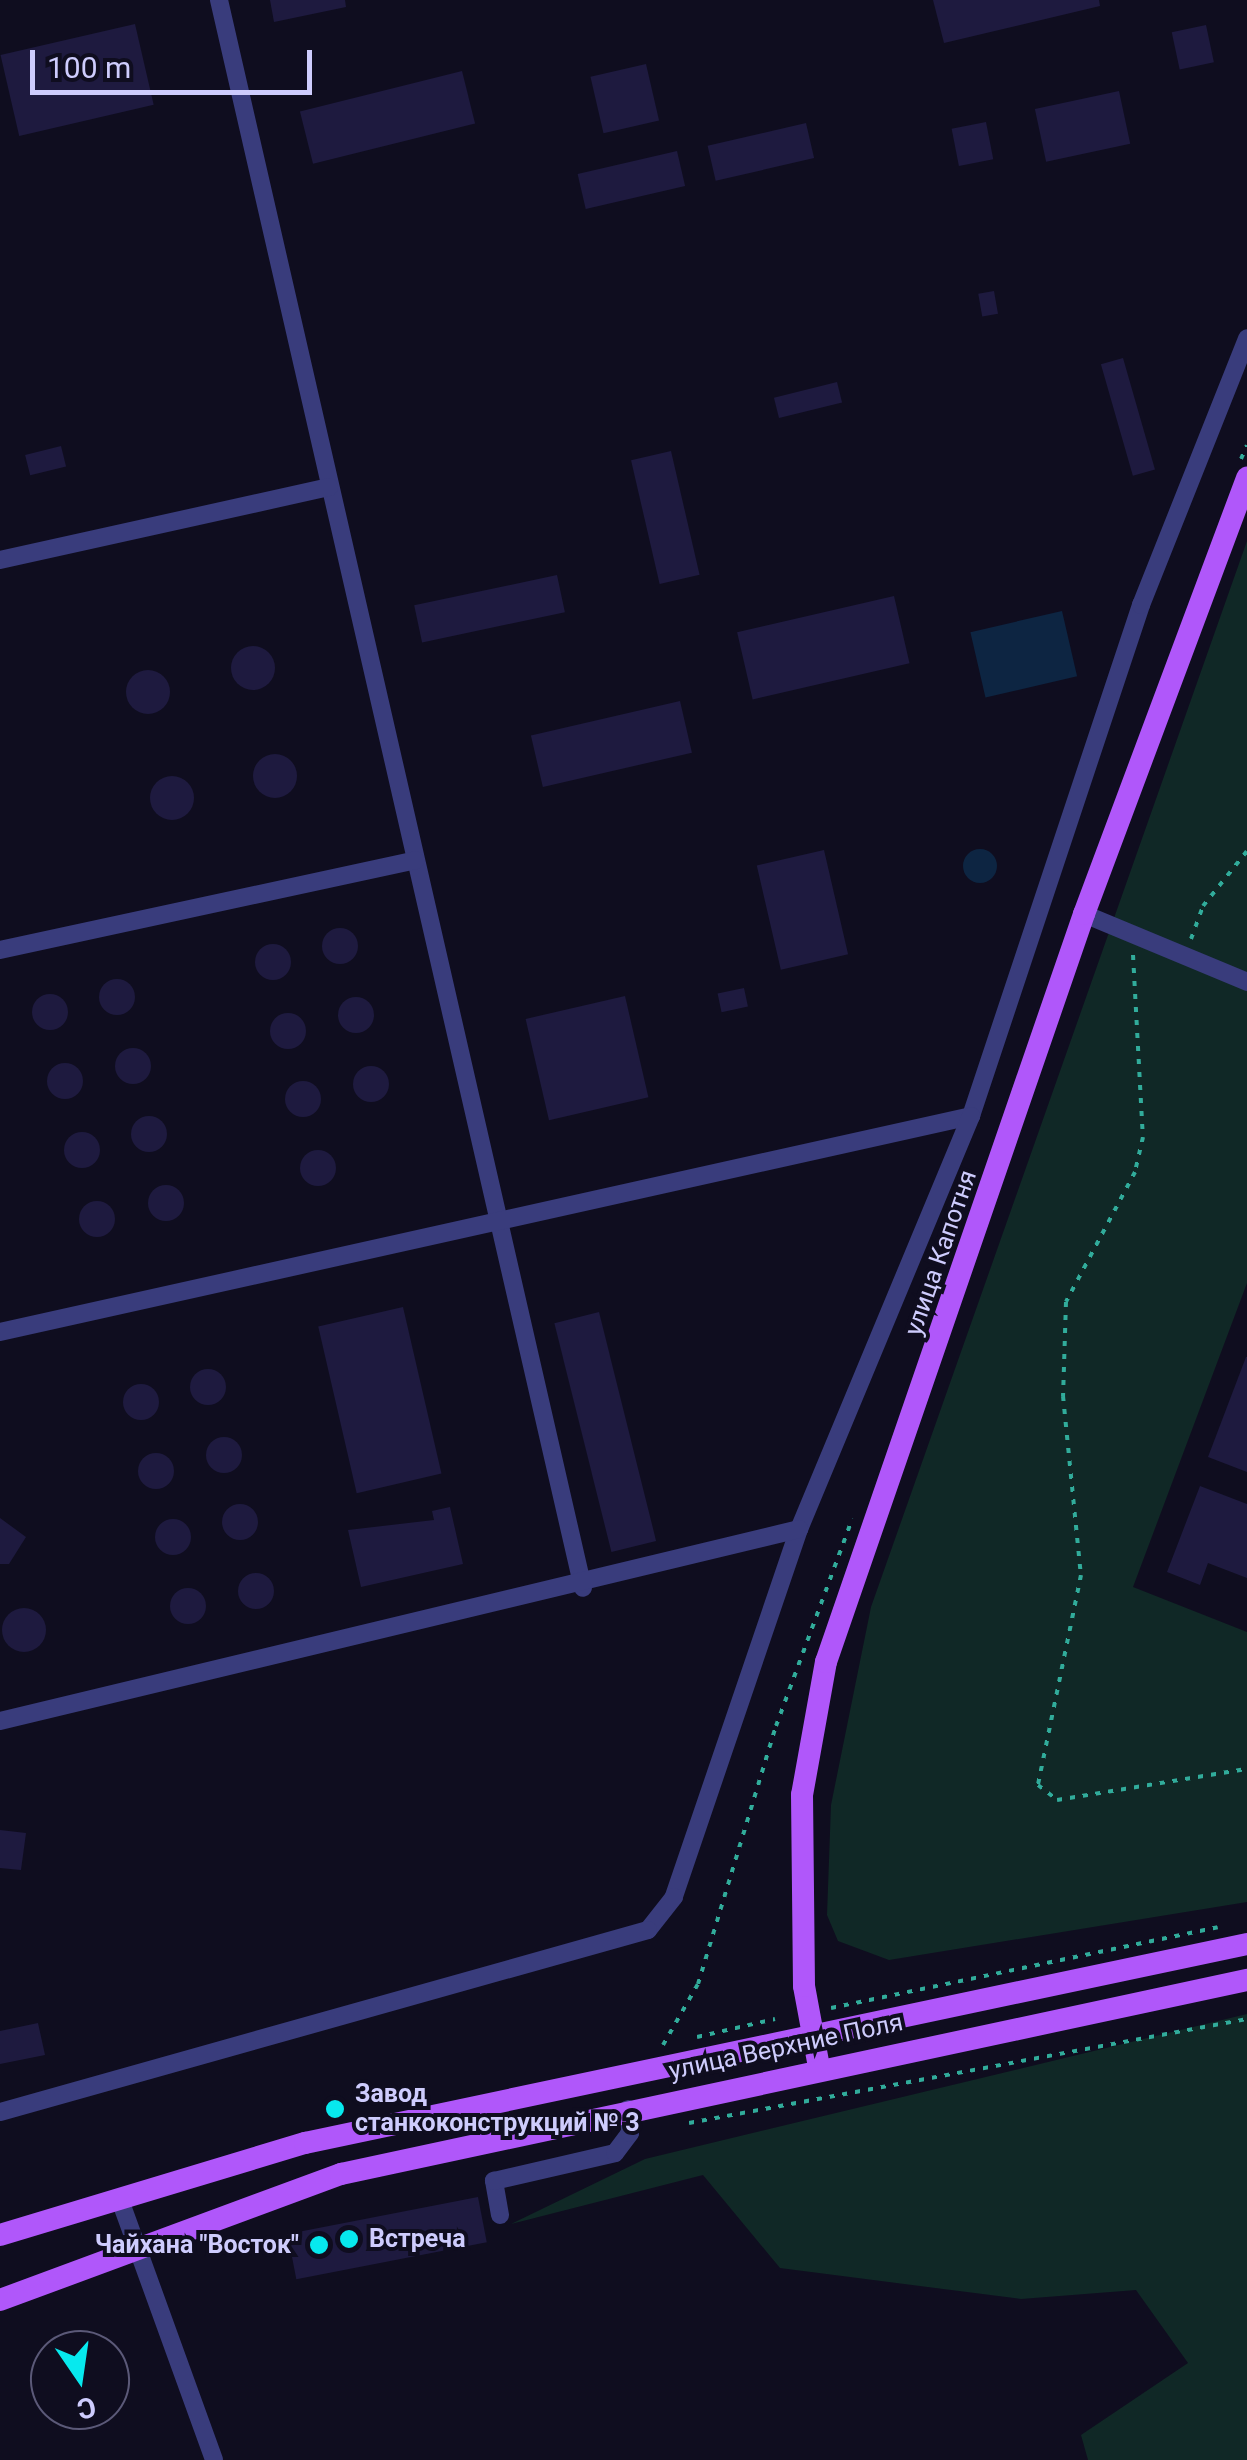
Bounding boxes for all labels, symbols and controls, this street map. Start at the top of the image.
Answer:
scale bar [35,30,318,92]
text: 100 m [47,50,131,85]
street label: улица Капотня [899,1166,983,1340]
street label: улица Верхние Поля [666,2008,906,2086]
place label: Завод станкоконструкций № 3 [355,2080,639,2139]
marker: Завод станкоконструкций № 3 [324,2098,346,2120]
place label: Встреча [369,2224,466,2254]
marker: Встреча [338,2228,360,2250]
place label: Чайхана "Восток" [95,2230,299,2260]
marker: Чайхана "Восток" [308,2234,330,2256]
north arrow [30,2330,130,2430]
text: С [74,2390,99,2426]

